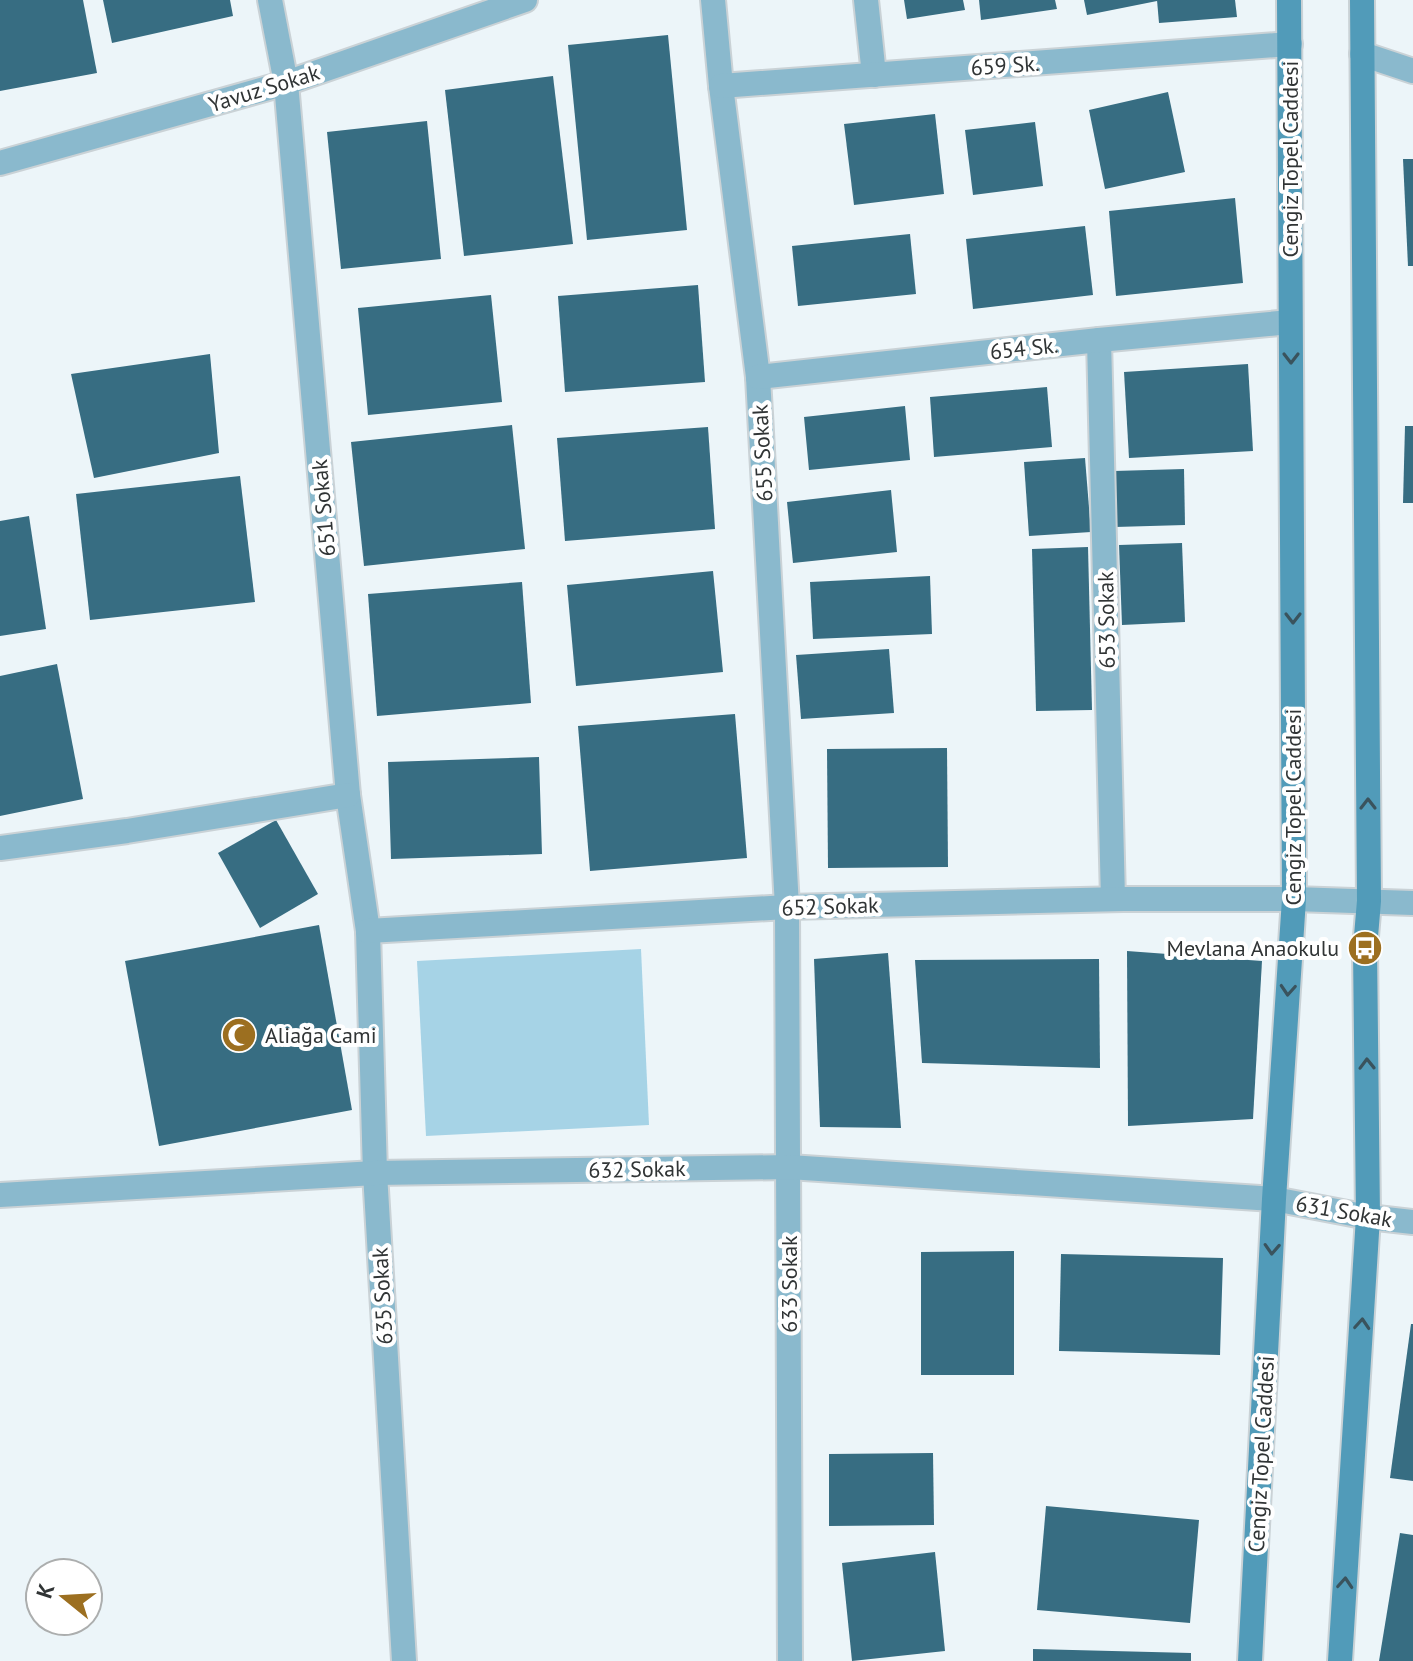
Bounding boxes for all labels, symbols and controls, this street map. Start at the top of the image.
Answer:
street label: 659 Sk. [970,49,1040,81]
street label: Yavuz Sokak [205,58,323,118]
street label: Cengiz Topel Caddesi [1276,61,1304,257]
street label: 654 Sk. [988,330,1060,366]
one-way arrow [1282,352,1300,365]
street label: 655 Sokak [745,403,779,502]
street label: 651 Sokak [305,458,341,558]
street label: 653 Sokak [1091,571,1121,669]
one-way arrow [1284,612,1302,625]
street label: Cengiz Topel Caddesi [1279,709,1307,905]
one-way arrow [1360,797,1377,810]
street label: 652 Sokak [781,890,880,922]
bus stop icon: Mevlana Anaokulu [1346,929,1384,967]
place label: Mevlana Anaokulu [1167,934,1339,962]
one-way arrow [1280,984,1297,997]
mosque icon: Aliağa Cami [220,1016,258,1054]
place label: Aliağa Cami [265,1021,377,1049]
one-way arrow [1358,1057,1376,1070]
street label: 632 Sokak [588,1154,686,1184]
street label: 631 Sokak [1294,1189,1395,1233]
street label: 633 Sokak [775,1235,803,1333]
one-way arrow [1263,1243,1280,1256]
street label: 635 Sokak [365,1246,399,1345]
one-way arrow [1353,1317,1370,1330]
street label: Cengiz Topel Caddesi [1242,1355,1280,1553]
north arrow [24,1557,104,1637]
one-way arrow [1336,1576,1353,1589]
text: K [30,1580,61,1602]

